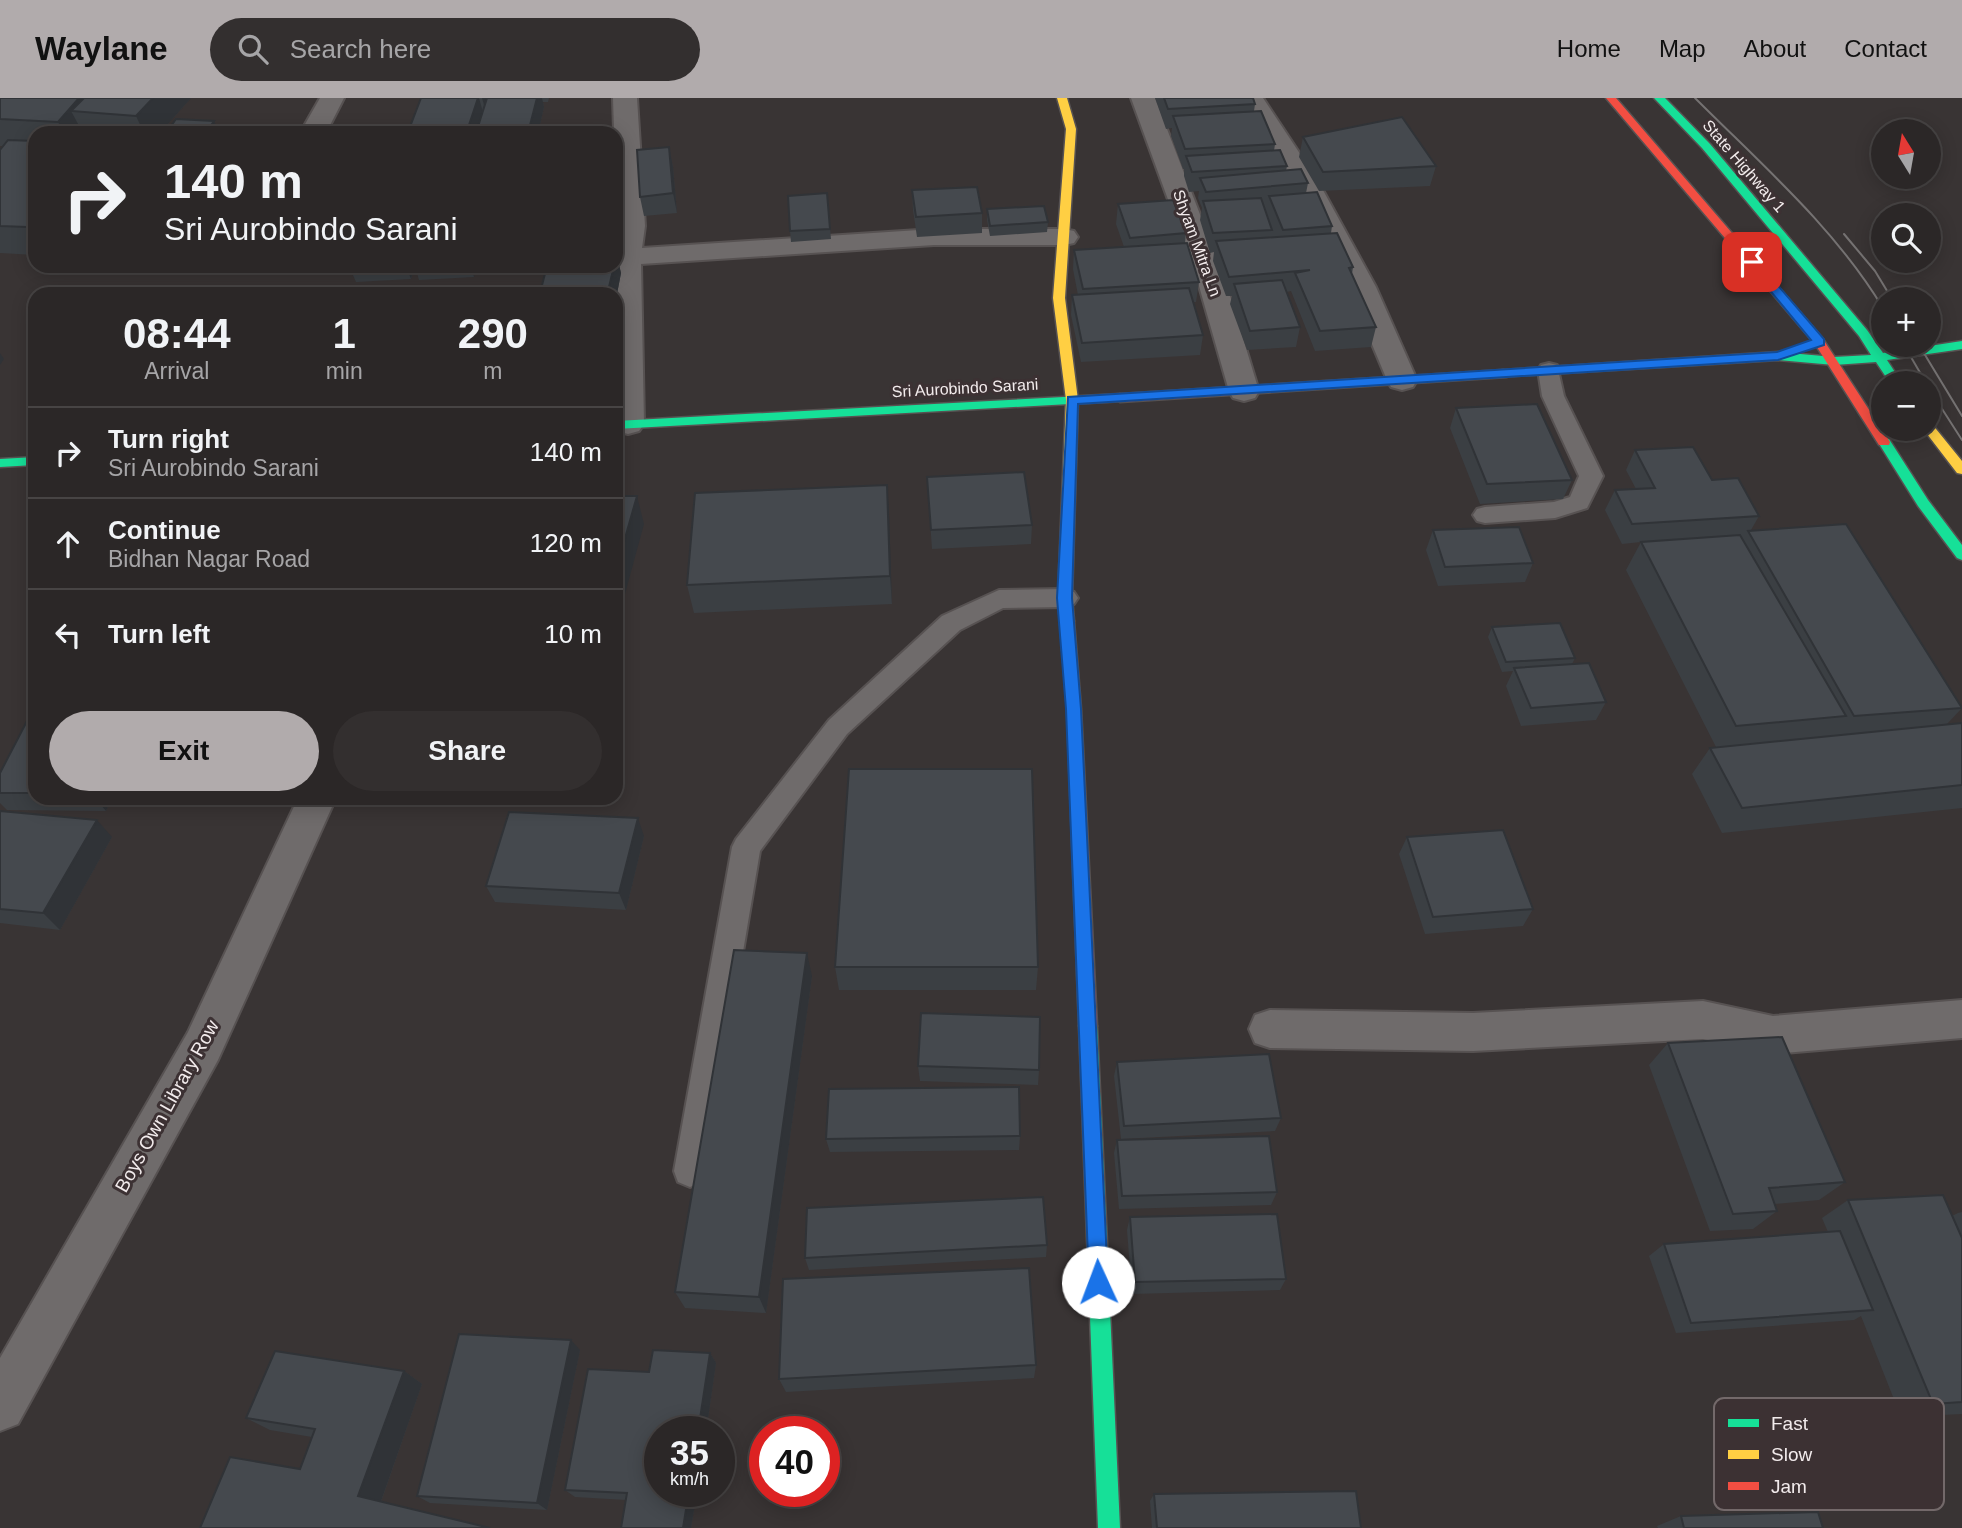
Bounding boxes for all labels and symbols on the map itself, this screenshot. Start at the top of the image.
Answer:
street label: State Highway 1 [1699,116,1789,216]
north arrow [1871,119,1941,189]
street label: Shyam Mitra Ln [1170,187,1224,299]
pin [1722,232,1782,292]
street label: Sri Aurobindo Sarani [891,376,1039,400]
street label: Boys Own Library Row [111,1016,223,1196]
position arrow [1061,1245,1135,1319]
legend [1714,1398,1944,1510]
text: Fast [1771,1413,1809,1434]
speed limit sign: 40 [749,1416,840,1507]
text: Slow [1771,1444,1812,1465]
text: Jam [1771,1476,1807,1497]

